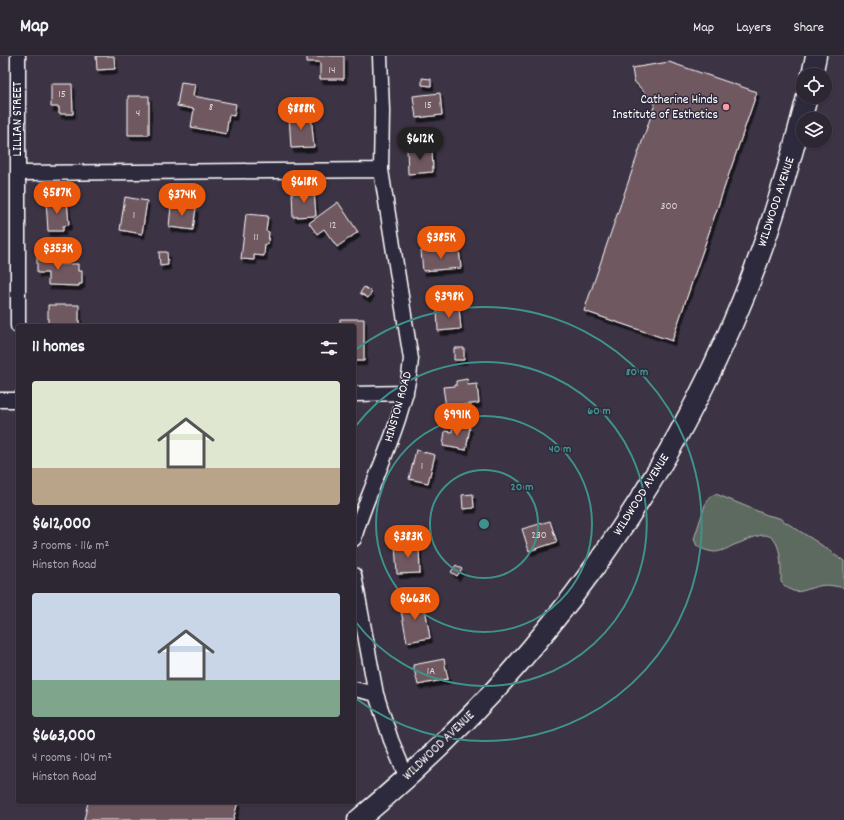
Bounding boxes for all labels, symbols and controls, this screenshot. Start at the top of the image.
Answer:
text: Map [20,14,49,41]
text: Map [693,18,714,38]
text: Layers [736,18,771,38]
text: Share [793,18,824,38]
house number: 14 [329,63,335,79]
map controls [796,68,832,148]
button: locate [796,68,832,104]
street label: LILLIAN STREET [9,82,28,156]
house number: 15 [58,87,66,103]
place label: Catherine Hinds Institute of Esthetics [612,91,718,125]
pin: $888K [273,97,329,131]
house number: 15 [424,98,432,114]
house number: 8 [209,100,213,116]
text: $888K [287,100,315,119]
marker: Catherine Hinds Institute of Esthetics [721,102,731,112]
house number: 4 [136,106,140,122]
button: layers [796,112,832,148]
pin: $612K [392,127,448,161]
text: $612K [406,130,434,149]
street label: WILDWOOD AVENUE [754,155,801,249]
pin: $618K [276,170,332,204]
text: $618K [290,173,318,192]
pin: $587K [29,181,85,215]
pin: $374K [154,183,210,217]
text: $587K [43,184,71,203]
text: $374K [168,186,196,205]
house number: 300 [661,199,677,215]
house number: 1 [133,208,135,224]
house number: 12 [329,218,337,234]
pin: $385K [413,226,469,260]
text: $385K [426,229,456,248]
house number: 11 [254,230,258,246]
pin: $353K [30,237,86,271]
text: $353K [43,240,73,259]
pin: $398K [421,285,477,319]
text: $398K [434,288,464,307]
text: 11 homes [32,336,85,360]
icon: filters [318,337,340,359]
text: 80 m [626,364,648,381]
street label: HINSTON ROAD [380,369,418,444]
pin: $991K [429,403,485,437]
text: 60 m [587,403,611,420]
text: $991K [443,406,471,425]
icon: home [150,407,222,479]
text: 40 m [549,441,571,458]
street label: WILDWOOD AVENUE [609,450,675,540]
house number: 1 [421,459,423,475]
text: 20 m [511,479,533,496]
text: $612,000 [32,513,91,537]
centre of rings [477,517,491,531]
pin: $383K [380,525,436,559]
text: $383K [393,528,423,547]
house number: 230 [531,528,547,544]
text: 3 rooms · 116 m² [32,537,109,556]
text: Hinston Road [32,556,96,575]
pin: $663K [387,587,443,621]
text: $663K [399,590,431,609]
icon: home [150,619,222,691]
house number: 1A [427,664,435,680]
street label: WILDWOOD AVENUE [399,707,479,785]
text: $663,000 [32,725,96,749]
text: 4 rooms · 104 m² [32,749,112,768]
text: Hinston Road [32,768,96,787]

